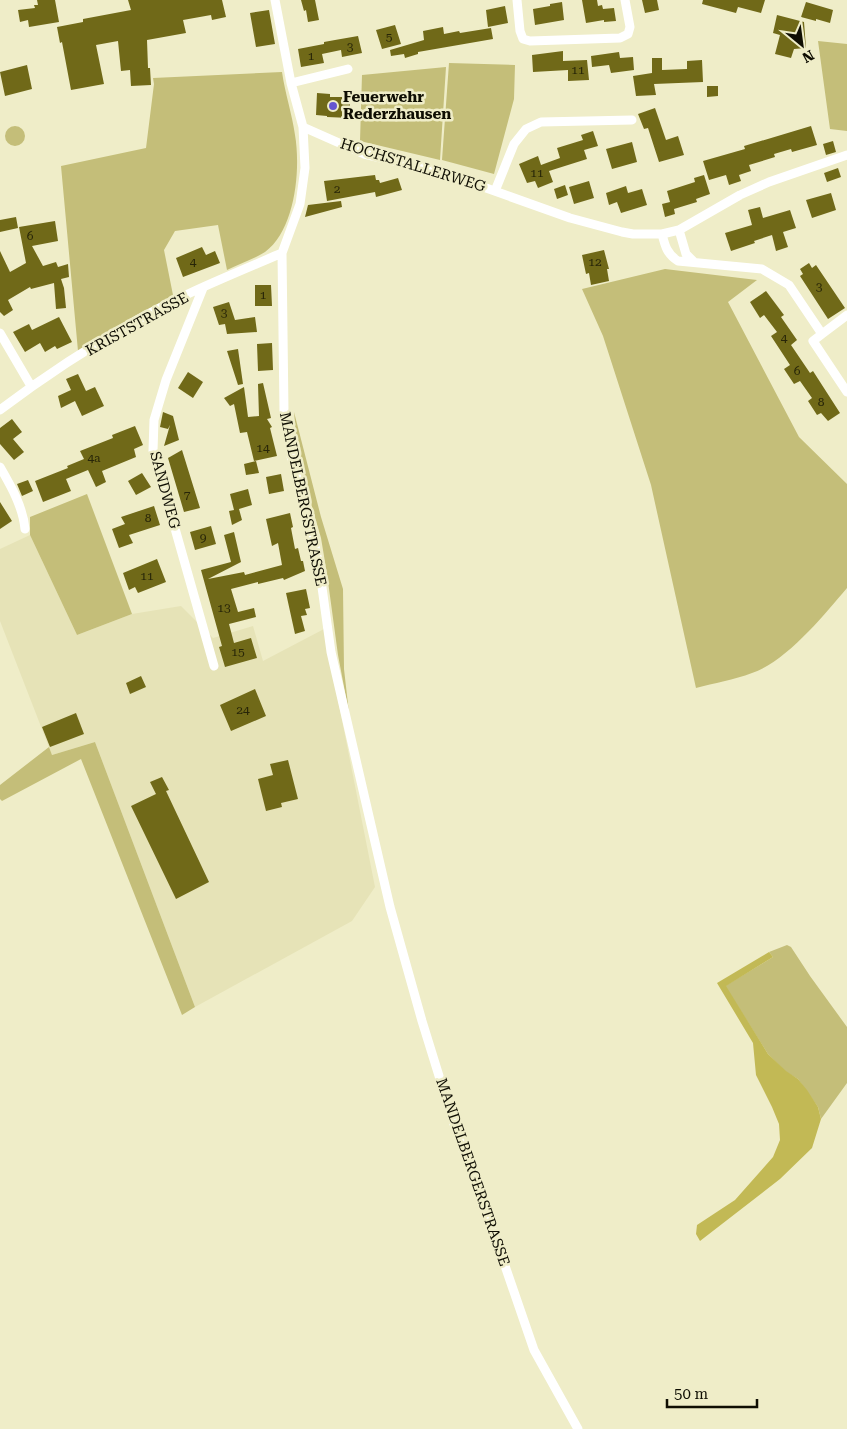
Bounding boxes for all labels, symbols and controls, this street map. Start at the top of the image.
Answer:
north arrow [777,20,827,70]
house number: 5 [386,30,393,44]
house number: 3 [347,40,354,54]
text: N [800,47,817,66]
house number: 1 [308,49,315,63]
house number: 11 [571,63,585,77]
place label: Feuerwehr Rederzhausen [343,88,451,123]
marker: Feuerwehr Rederzhausen [327,100,339,112]
street label: HOCHSTALLERWEG [338,134,488,196]
house number: 11 [530,166,544,180]
house number: 2 [334,182,341,196]
house number: 6 [27,229,34,243]
house number: 4 [190,255,197,269]
house number: 12 [588,255,602,269]
house number: 3 [816,280,823,294]
street label: KRISTSTRASSE [82,288,192,360]
house number: 1 [260,288,267,302]
house number: 3 [221,306,228,320]
house number: 4 [781,331,788,345]
house number: 6 [794,364,801,378]
house number: 8 [818,395,825,409]
street label: MANDELBERGSTRASSE [276,410,330,588]
house number: 14 [256,441,270,455]
street label: SANDWEG [146,449,184,531]
house number: 4a [87,451,101,465]
house number: 7 [184,488,191,502]
house number: 8 [145,511,152,525]
house number: 9 [200,531,207,545]
house number: 11 [140,569,154,583]
house number: 13 [217,601,231,615]
house number: 15 [231,645,245,659]
house number: 24 [236,703,250,717]
street label: MANDELBERGERSTRASSE [432,1076,514,1268]
scale bar [667,1376,757,1408]
text: 50 m [674,1385,709,1403]

